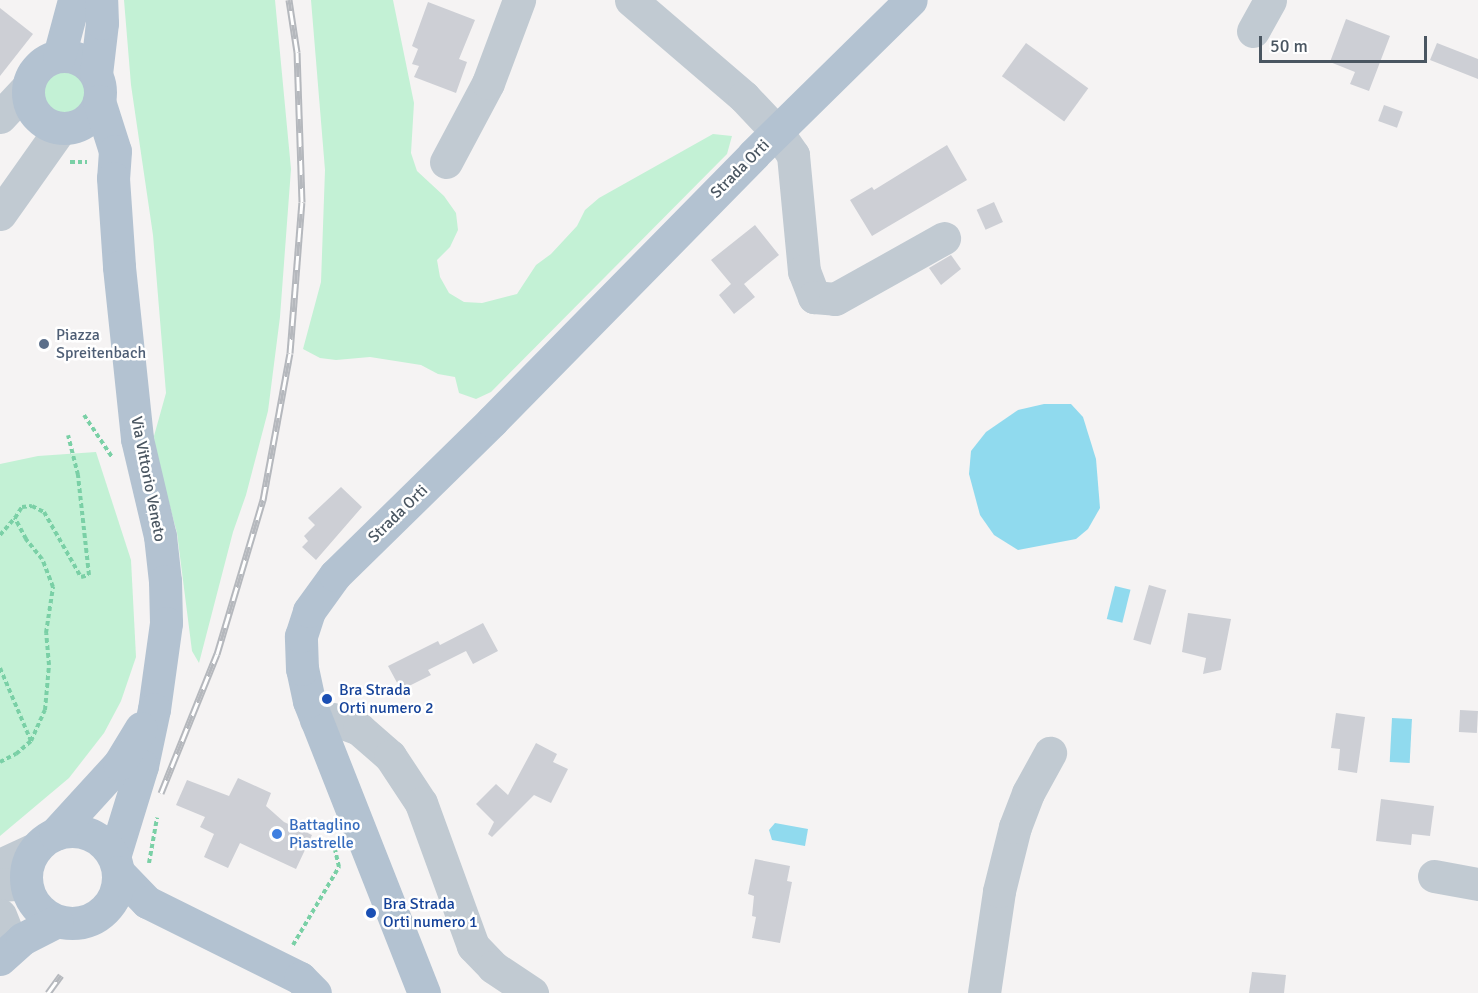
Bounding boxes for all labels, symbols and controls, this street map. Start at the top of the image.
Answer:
scale bar [1262,24,1430,62]
text: 50 m [1270,35,1308,57]
street label: Strada Orti [707,136,773,202]
place label: Piazza Spreitenbach [56,325,146,363]
marker: Piazza Spreitenbach [37,337,51,351]
street label: Via Vittorio Veneto [126,415,170,543]
street label: Strada Orti [364,481,432,547]
place label: Bra Strada Orti numero 2 [339,680,434,718]
marker: Bra Strada Orti numero 2 [320,692,334,706]
place label: Battaglino Piastrelle [289,815,360,853]
marker: Battaglino Piastrelle [270,827,284,841]
place label: Bra Strada Orti numero 1 [383,894,478,932]
marker: Bra Strada Orti numero 1 [364,906,378,920]

